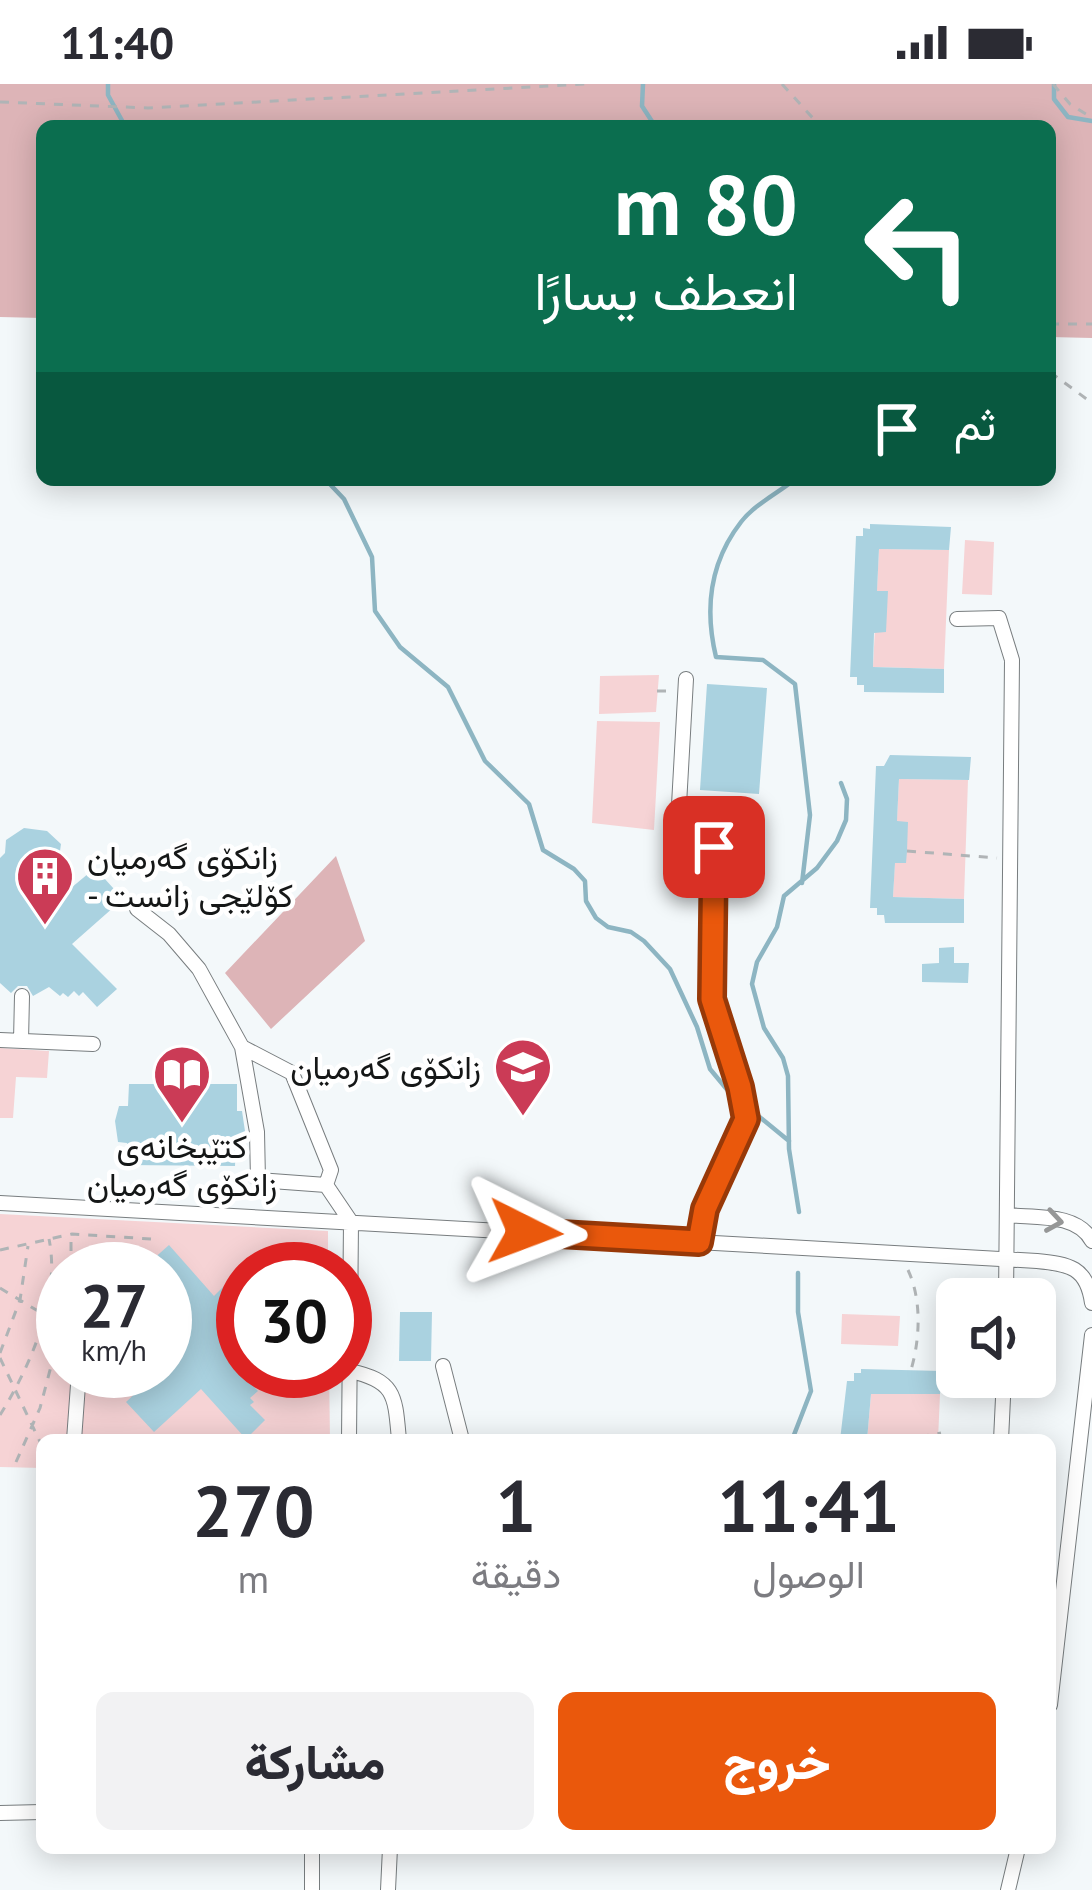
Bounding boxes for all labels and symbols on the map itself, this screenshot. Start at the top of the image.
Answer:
pin [663,796,765,898]
place label: زانکۆی گەرمیان - کۆلێجی زانست [87,835,293,916]
building icon: زانکۆی گەرمیان - کۆلێجی زانست [14,845,76,927]
school or university icon: زانکۆی گەرمیان [492,1036,554,1118]
library icon: کتێبخانەی زانکۆی گەرمیان [151,1043,213,1125]
place label: زانکۆی گەرمیان [290,1045,481,1088]
place label: کتێبخانەی زانکۆی گەرمیان [87,1124,277,1205]
position arrow [462,1169,588,1295]
one-way arrow [1043,1207,1063,1232]
speed limit sign: 30 [216,1242,372,1398]

